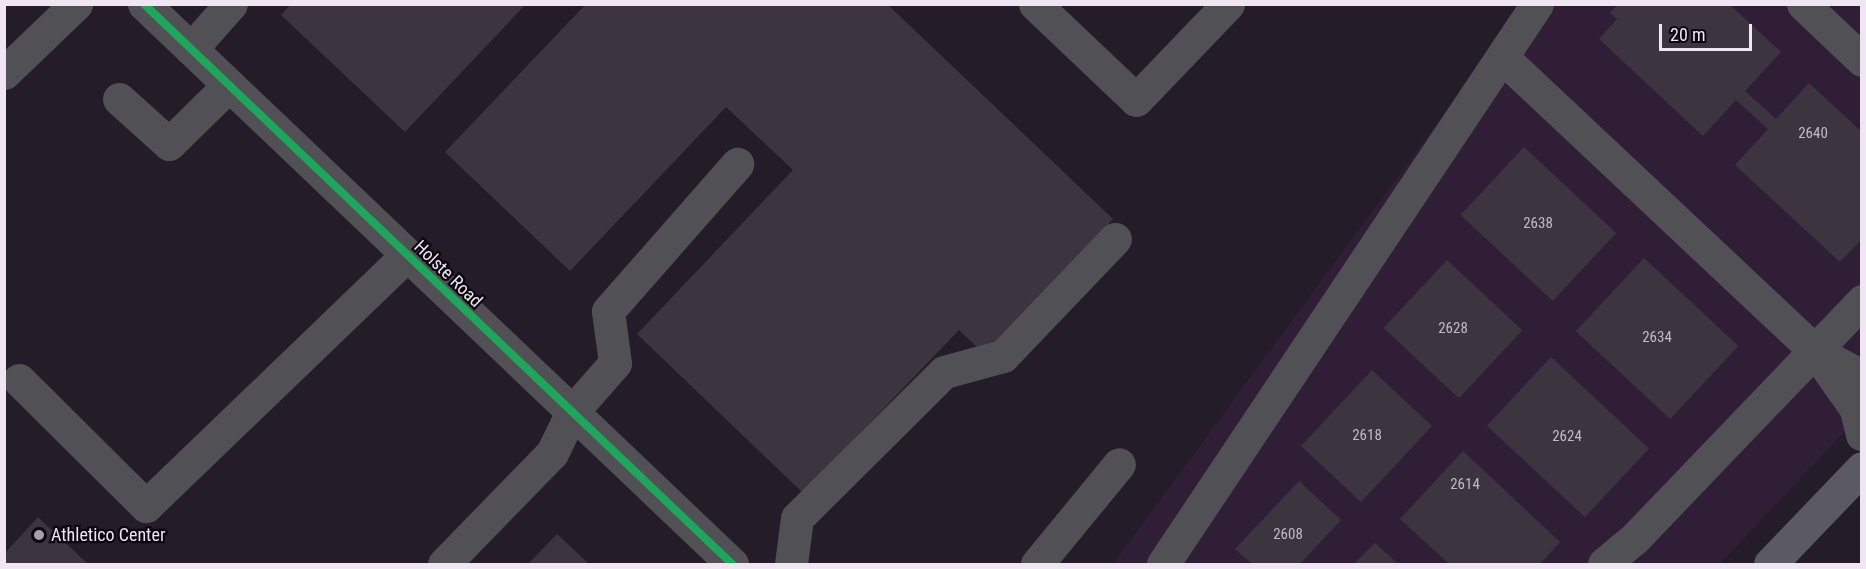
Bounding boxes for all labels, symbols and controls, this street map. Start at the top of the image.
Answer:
scale bar [1662,12,1755,50]
text: 20 m [1670,24,1705,45]
house number: 2640 [1798,125,1828,143]
house number: 2638 [1523,215,1553,233]
street label: Holste Road [409,236,487,312]
house number: 2628 [1438,320,1468,338]
house number: 2634 [1642,329,1672,347]
house number: 2618 [1352,427,1382,445]
house number: 2624 [1552,428,1582,446]
house number: 2614 [1450,476,1480,494]
place label: Athletico Center [51,524,165,546]
house number: 2608 [1273,526,1303,544]
marker: Athletico Center [32,528,46,542]

